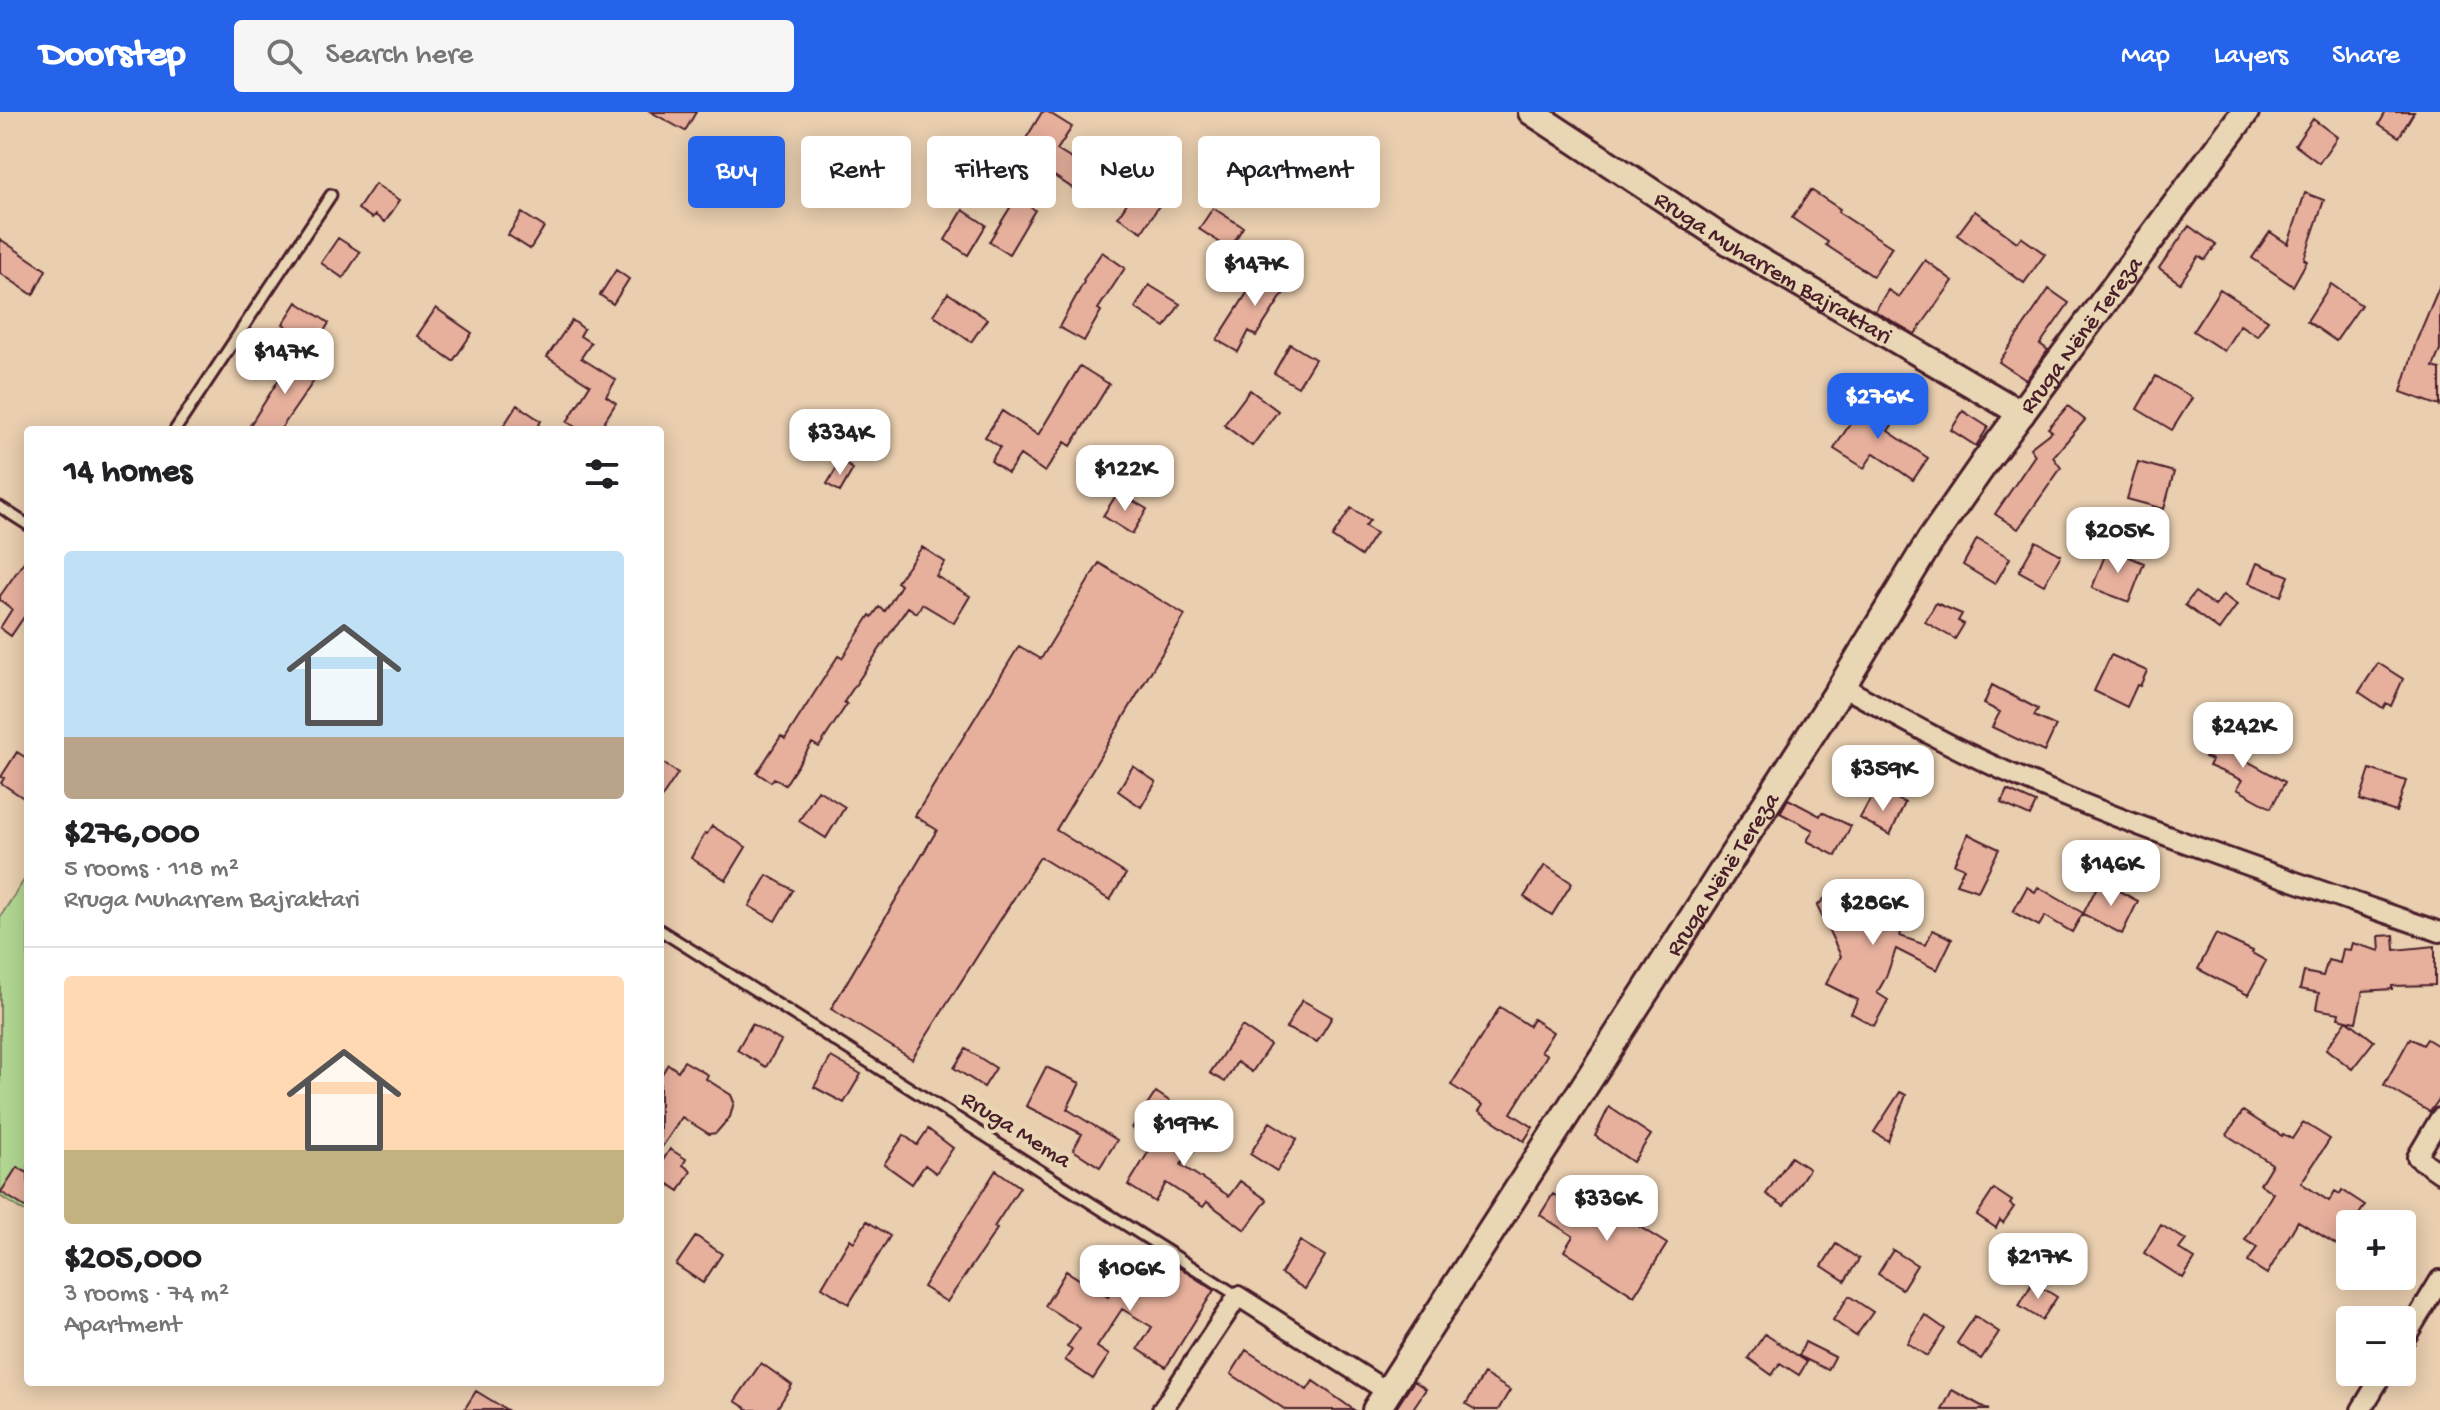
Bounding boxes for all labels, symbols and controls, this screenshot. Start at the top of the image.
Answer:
search box [234,20,794,92]
text: Doorstep [40,34,186,78]
icon: search [262,34,306,78]
text: Search here [326,39,473,74]
text: Map [2121,40,2170,73]
text: Layers [2214,40,2288,73]
text: Share [2332,40,2400,73]
chip: Buy [688,136,785,208]
chip: Rent [801,136,911,208]
chip: Filters [927,136,1056,208]
chip: New [1072,136,1182,208]
chip: Apartment [1198,136,1380,208]
street label: Rruga Muharrem Bajraktari [1648,186,1896,353]
pin: $147K [1199,240,1311,308]
text: $147K [1224,250,1286,281]
street label: Rruga Nënë Tereza [2015,251,2151,421]
pin: $147K [229,328,341,396]
text: $147K [254,338,316,369]
pin: $276K [1822,373,1934,441]
text: $276K [1845,383,1911,414]
pin: $334K [784,409,896,477]
text: $334K [807,419,873,450]
pin: $122K [1069,445,1181,513]
icon: filters [580,452,624,496]
text: 14 homes [64,454,192,494]
text: $122K [1094,455,1156,486]
pin: $205K [2062,507,2174,575]
text: $205K [2084,517,2152,548]
icon: home [272,603,416,747]
pin: $242K [2187,702,2299,770]
text: $242K [2211,712,2275,743]
pin: $359K [1827,745,1939,813]
text: $359K [1850,755,1916,786]
street label: Rruga Nënë Tereza [1661,788,1788,963]
text: $276,000 [64,815,199,855]
pin: $146K [2055,840,2167,908]
text: $146K [2080,850,2142,881]
text: 5 rooms · 118 m² [64,855,239,886]
pin: $286K [1817,879,1929,947]
text: Rruga Muharrem Bajraktari [64,886,360,917]
text: $286K [1840,889,1906,920]
icon: home [272,1028,416,1172]
street label: Rruga Mema [955,1086,1076,1177]
pin: $197K [1128,1100,1240,1168]
text: $197K [1152,1110,1216,1141]
pin: $336K [1551,1175,1663,1243]
text: $336K [1574,1185,1640,1216]
map controls [2336,1210,2416,1386]
button: + [2336,1210,2416,1290]
pin: $217K [1982,1233,2094,1301]
text: $205,000 [64,1240,202,1280]
text: $217K [2007,1243,2069,1274]
pin: $106K [1074,1245,1186,1313]
text: $106K [1098,1255,1162,1286]
text: 3 rooms · 74 m² [64,1280,229,1311]
button: − [2336,1306,2416,1386]
text: Apartment [64,1311,181,1342]

